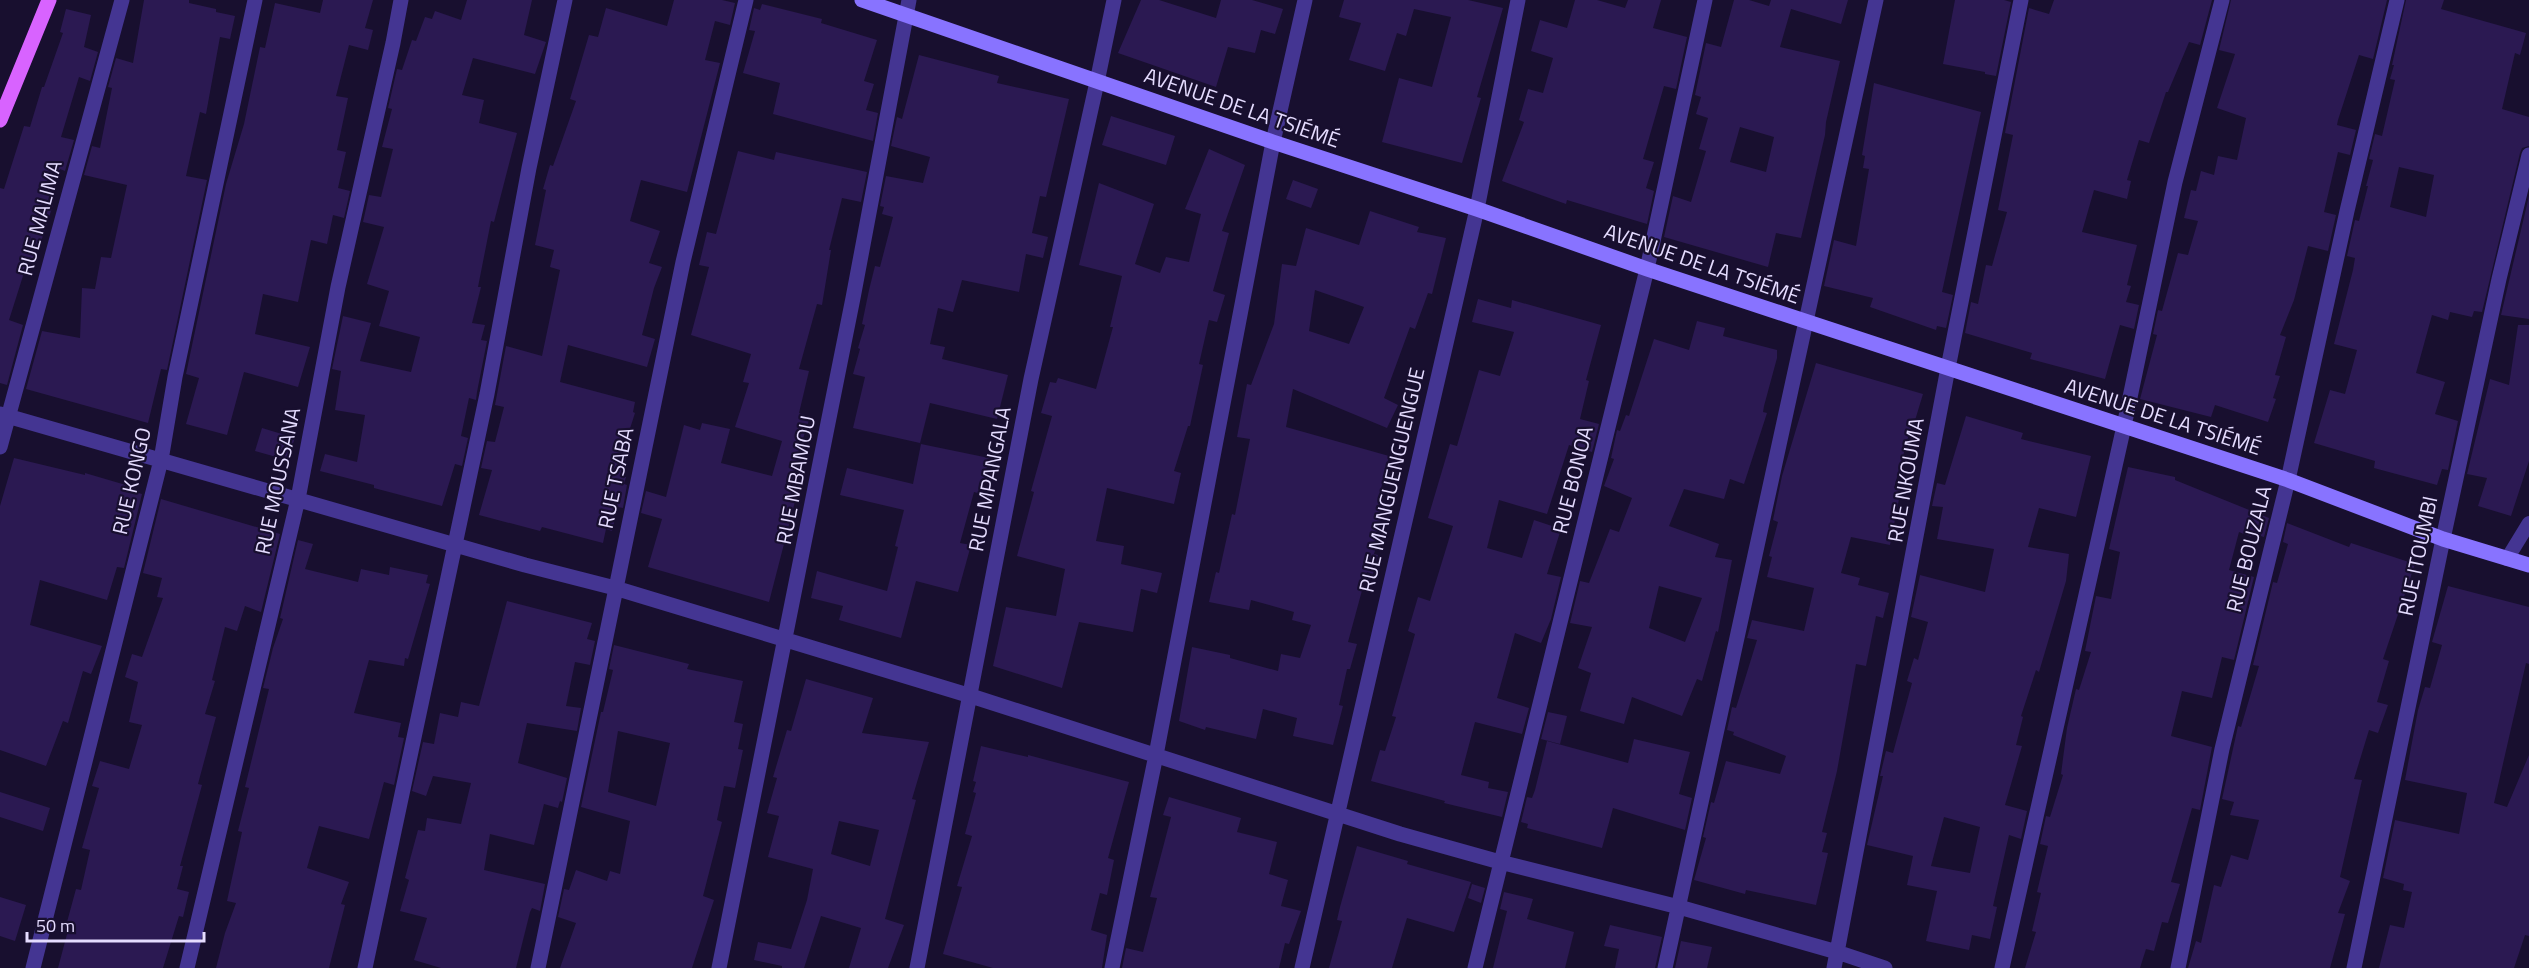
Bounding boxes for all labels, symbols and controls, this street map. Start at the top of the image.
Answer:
street label: AVENUE DE LA TSIÉMÉ [1140,59,1345,156]
street label: RUE MALIMA [8,156,70,279]
street label: AVENUE DE LA TSIÉMÉ [1600,215,1805,312]
street label: RUE MANGUENGUENGUE [1350,364,1432,595]
street label: AVENUE DE LA TSIÉMÉ [2061,369,2266,463]
street label: RUE MPANGALA [959,403,1019,554]
street label: RUE MOUSSANA [246,404,308,557]
street label: RUE MBAMOU [767,413,823,547]
street label: RUE NKOUMA [1878,415,1932,545]
street label: RUE BONOA [1543,422,1601,537]
street label: RUE KONGO [103,424,159,538]
street label: RUE TSABA [589,424,641,531]
street label: RUE BOUZALA [2217,482,2279,615]
street label: RUE ITOUMBI [2389,493,2445,619]
scale bar [27,905,204,943]
text: 50 m [36,912,75,939]

